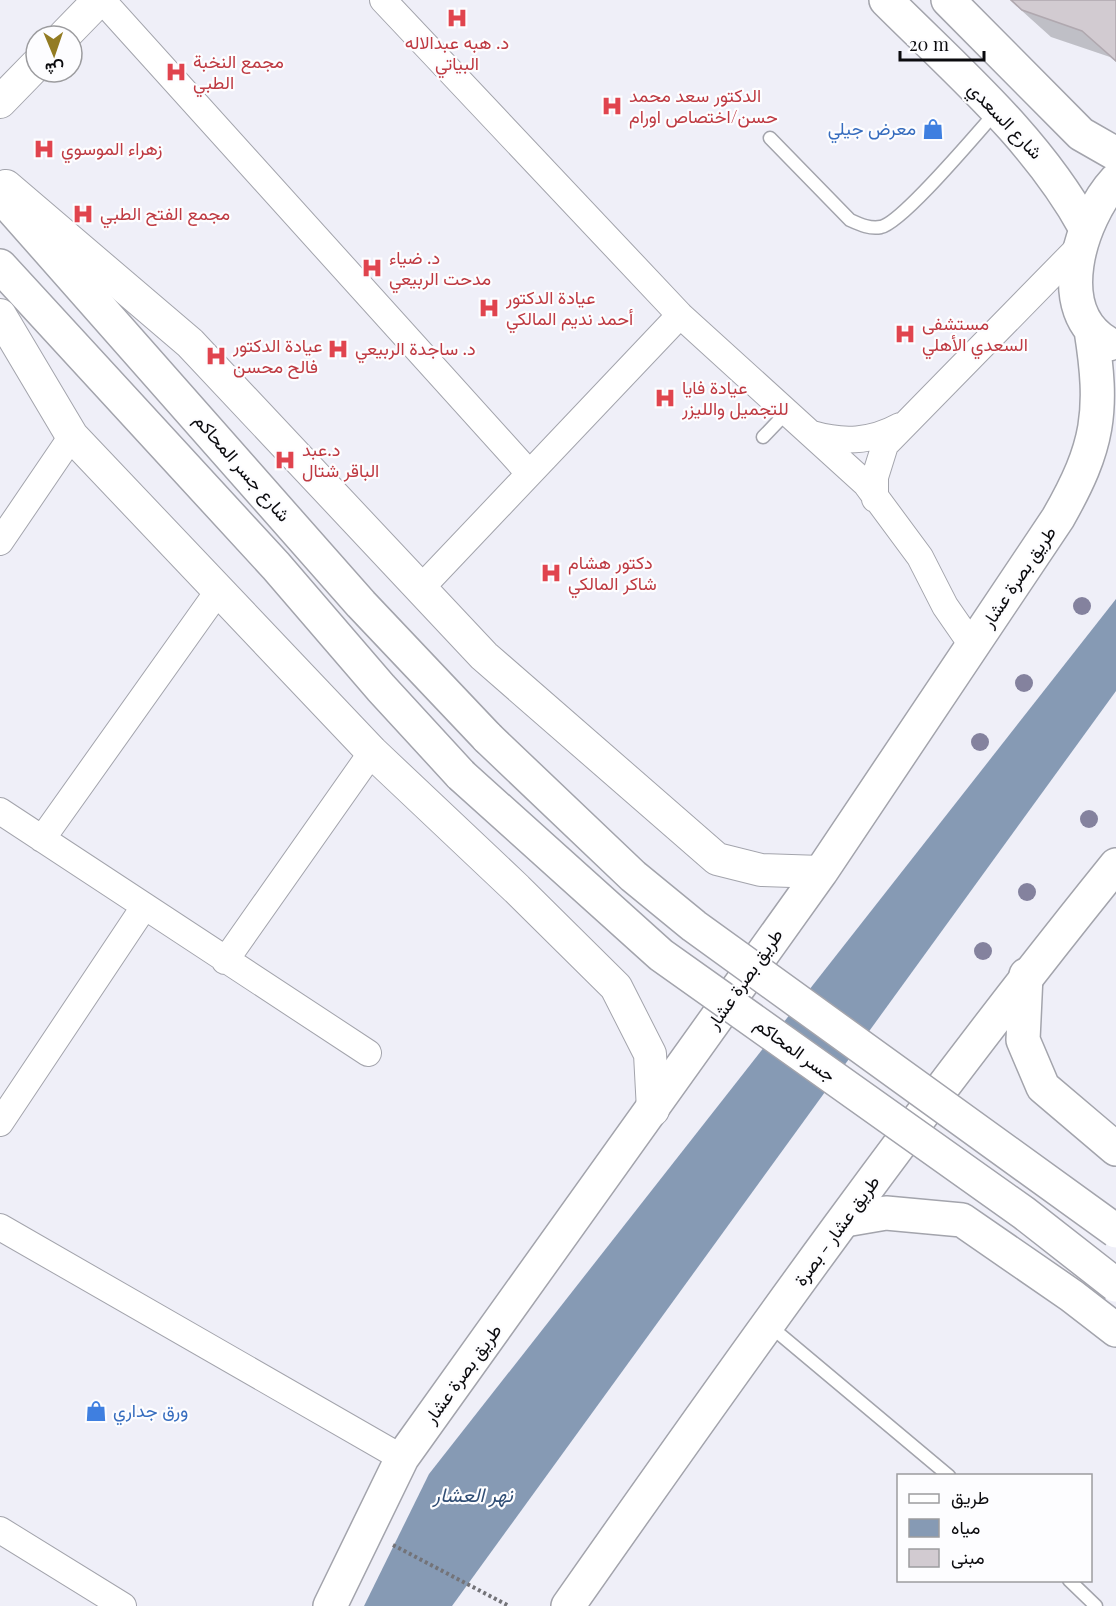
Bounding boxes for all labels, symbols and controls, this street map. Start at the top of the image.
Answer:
hospital icon: د. هبه عبدالاله البياتي [445,6,469,30]
north arrow [24,24,84,84]
scale bar [900,24,984,62]
place label: د. هبه عبدالاله البياتي [405,30,509,79]
text: 20 m [909,32,949,56]
place label: مجمع النخبة الطبي [193,49,284,98]
text: ش [45,59,65,80]
hospital icon: مجمع النخبة الطبي [164,60,188,84]
street label: شارع السعدي [960,77,1048,167]
place label: الدكتور سعد محمد حسن/اختصاص اورام [629,83,778,129]
hospital icon: الدكتور سعد محمد حسن/اختصاص اورام [600,94,624,118]
place label: معرض جيلي [828,116,916,144]
shop icon: معرض جيلي [921,117,945,141]
place label: زهراء الموسوي [61,136,163,164]
hospital icon: زهراء الموسوي [32,137,56,161]
place label: مجمع الفتح الطبي [100,201,230,229]
hospital icon: مجمع الفتح الطبي [71,202,95,226]
place label: د. ضياء مدحت الربيعي [389,245,491,294]
hospital icon: د. ضياء مدحت الربيعي [360,256,384,280]
place label: عيادة الدكتور أحمد نديم المالكي [505,285,633,334]
hospital icon: عيادة الدكتور أحمد نديم المالكي [477,296,501,320]
place label: مستشفى السعدي الأهلي [922,311,1028,360]
hospital icon: مستشفى السعدي الأهلي [893,322,917,346]
place label: عيادة الدكتور فالح محسن [232,333,322,379]
place label: د. ساجدة الربيعي [355,336,476,364]
hospital icon: د. ساجدة الربيعي [326,337,350,361]
hospital icon: عيادة الدكتور فالح محسن [204,344,228,368]
place label: عيادة فايا للتجميل والليزر [681,375,789,420]
hospital icon: عيادة فايا للتجميل والليزر [653,386,677,410]
street label: شارع جسر المحاكم [189,408,296,527]
place label: د.عبد الباقر شتال [302,437,379,482]
hospital icon: د.عبد الباقر شتال [273,448,297,472]
street label: طريق بصرة عشار [975,521,1061,633]
place label: دكتور هشام شاكر المالكي [568,550,657,599]
hospital icon: دكتور هشام شاكر المالكي [539,561,563,585]
street label: طريق بصرة عشار [700,923,788,1034]
street label: جسر المحاكم [750,1012,841,1088]
street label: طريق عشار - بصرة [788,1170,884,1290]
street label: طريق بصرة عشار [417,1319,506,1429]
place label: ورق جداري [113,1398,188,1426]
shop icon: ورق جداري [84,1399,108,1423]
legend [897,1474,1092,1582]
water label: نهر العشار [431,1480,514,1508]
text: طريق [951,1485,989,1509]
text: مياه [951,1515,980,1539]
text: مبنى [951,1545,985,1569]

